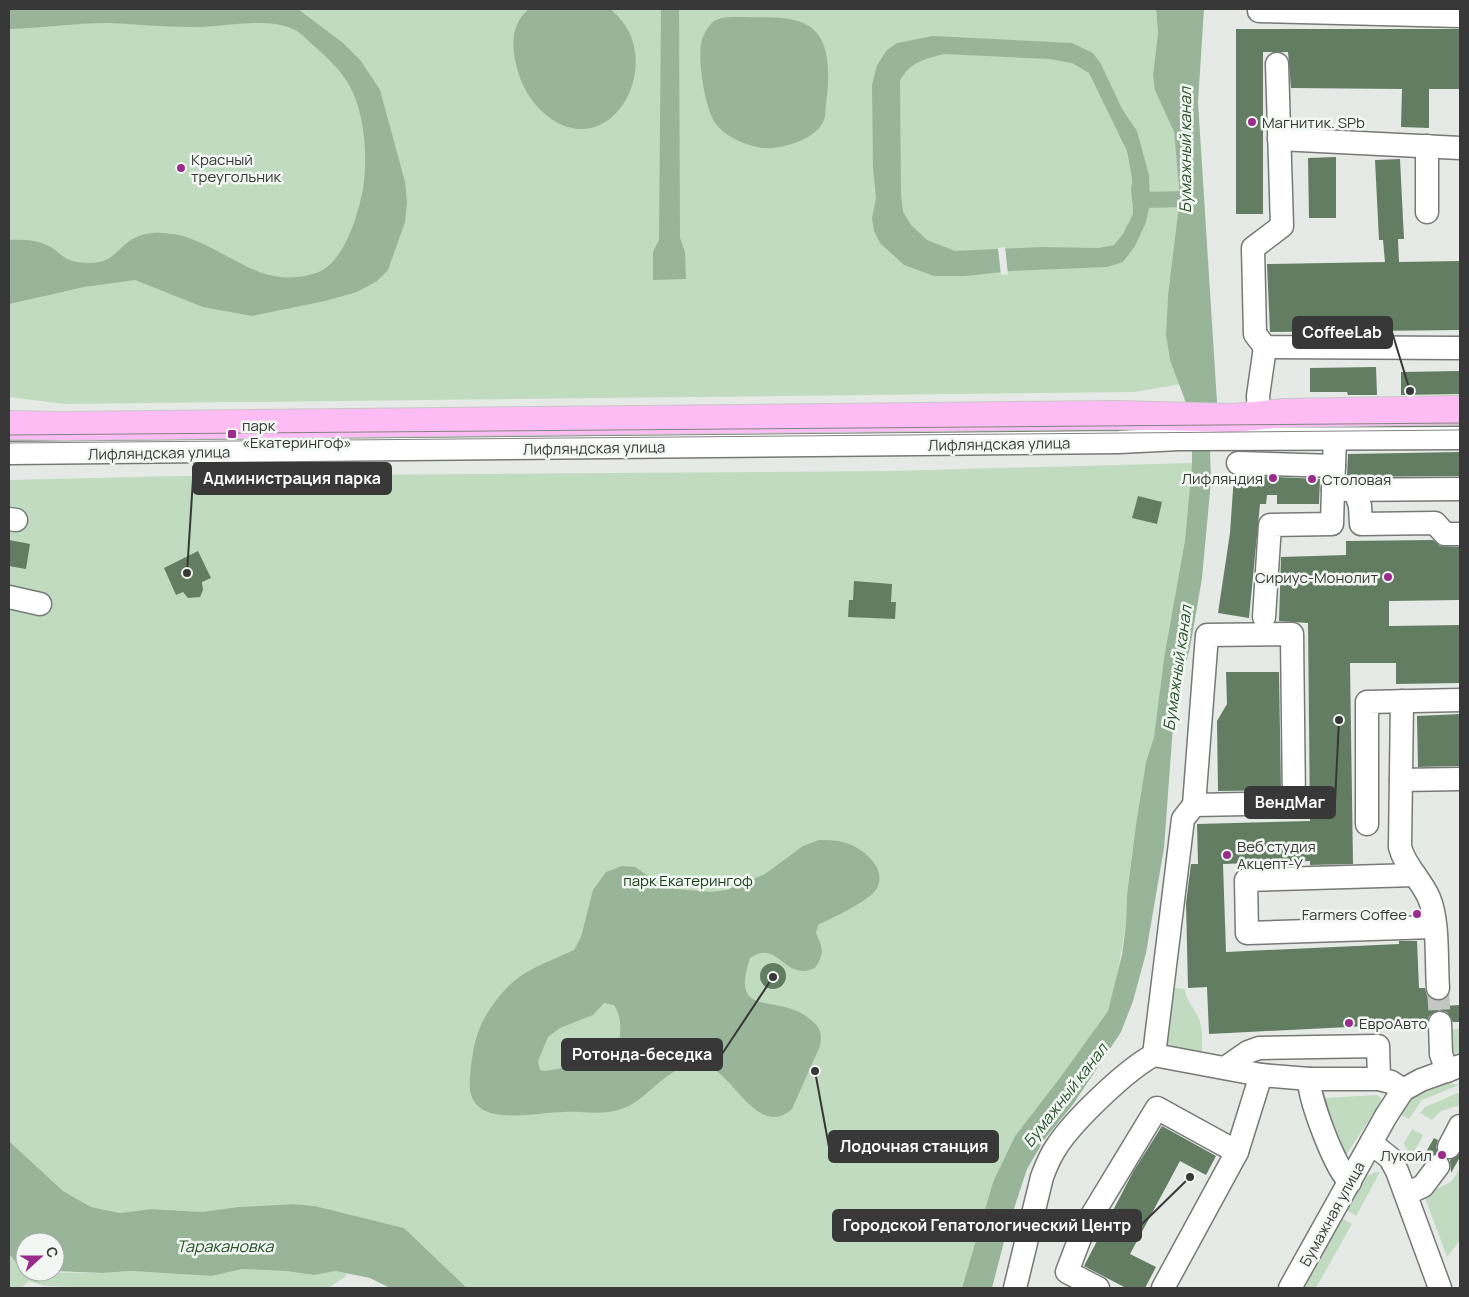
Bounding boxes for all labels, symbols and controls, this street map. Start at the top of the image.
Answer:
water label: Бумажный канал [1174,85,1196,213]
place label: Магнитик. SPb [1262,112,1365,133]
marker: Магнитик. SPb [1246,116,1258,128]
place label: Красный треугольник [191,149,282,187]
marker: Красный треугольник [175,162,187,174]
callout: CoffeeLab [1293,317,1392,348]
text: CoffeeLab [1302,321,1382,343]
place label: парк «Екатерингоф» [242,415,352,453]
marker: парк «Екатерингоф» [226,428,238,440]
street label: Лифляндская улица [928,432,1070,456]
street label: Лифляндская улица [523,436,665,460]
street label: Лифляндская улица [88,441,230,465]
callout: Администрация парка [193,463,391,494]
text: Администрация парка [203,467,381,489]
place label: Лифляндия [1182,468,1263,489]
place label: Столовая [1322,469,1391,490]
marker: Лифляндия [1267,472,1279,484]
marker: Столовая [1306,473,1318,485]
place label: Сириус-Монолит [1255,567,1378,588]
marker: Сириус-Монолит [1382,571,1394,583]
water label: Бумажный канал [1157,602,1197,732]
callout: ВендМаг [1245,787,1335,818]
text: ВендМаг [1255,791,1326,813]
place label: Веб студия Акцепт-У [1237,836,1316,874]
marker: Веб студия Акцепт-У [1221,849,1233,861]
park label: парк Екатерингоф [623,870,753,891]
place label: Farmers Coffee [1302,904,1407,925]
marker: Farmers Coffee [1411,908,1423,920]
place label: ЕвроАвто [1359,1013,1427,1034]
marker: ЕвроАвто [1343,1017,1355,1029]
water label: Бумажный канал [1018,1037,1114,1151]
callout: Ротонда-беседка [562,1039,722,1070]
text: Ротонда-беседка [572,1043,712,1065]
callout: Лодочная станция [829,1131,998,1162]
text: Лодочная станция [840,1135,988,1157]
place label: Лукойл [1380,1145,1432,1166]
marker: Лукойл [1436,1149,1448,1161]
street label: Бумажная улица [1294,1158,1370,1270]
callout: Городской Гепатологический Центр [833,1210,1141,1241]
text: Городской Гепатологический Центр [843,1214,1131,1236]
north arrow [15,1232,65,1282]
water label: Таракановка [177,1235,275,1257]
text: С [42,1244,63,1260]

